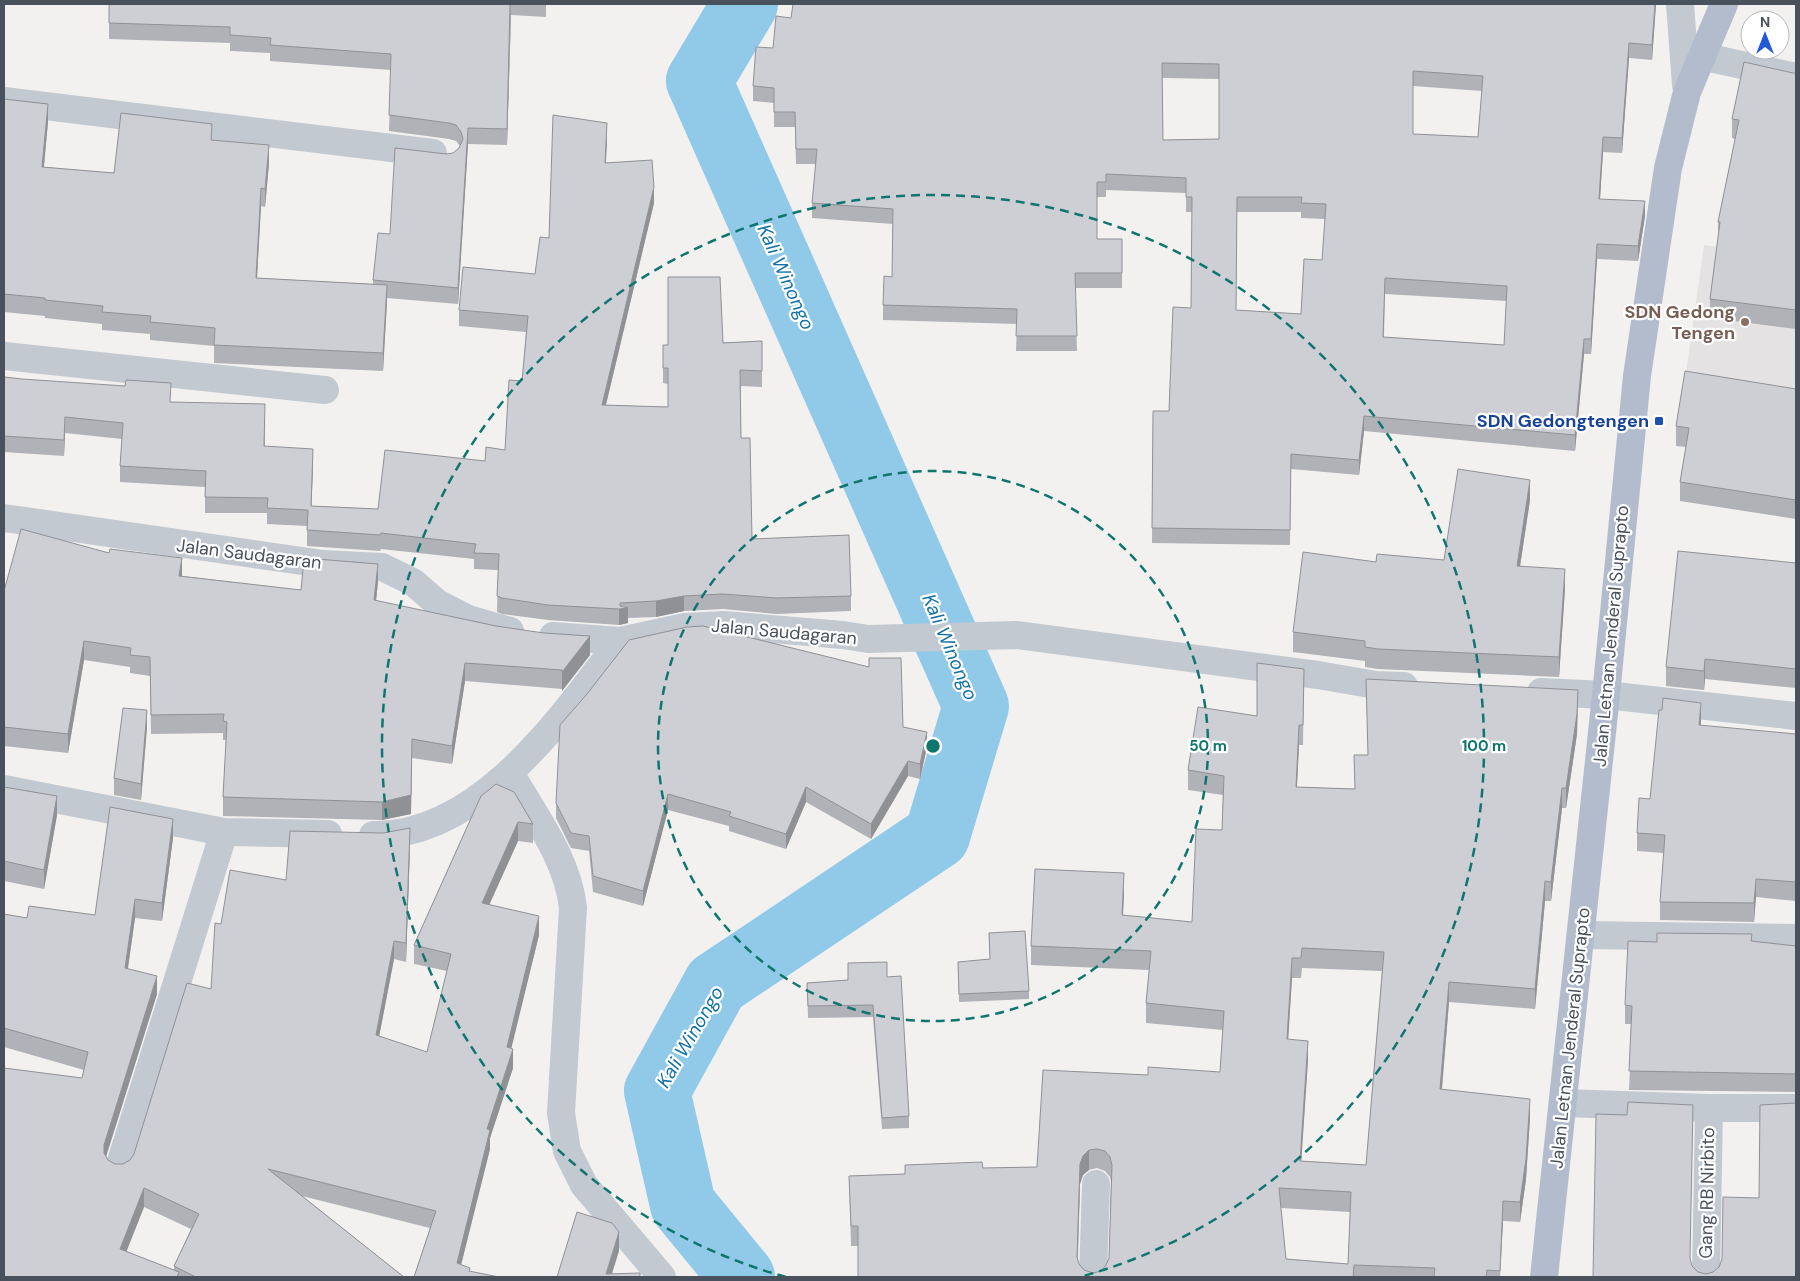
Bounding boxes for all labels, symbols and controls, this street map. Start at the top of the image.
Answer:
north arrow [1740,10,1790,60]
text: N [1760,13,1770,31]
water label: Kali Winongo [752,220,820,334]
place label: SDN Gedong Tengen [1625,300,1735,345]
marker: SDN Gedong Tengen [1739,316,1751,328]
place label: SDN Gedongtengen [1477,409,1649,433]
marker: SDN Gedongtengen [1653,415,1665,427]
street label: Jalan Letnan Jenderal Suprapto [1588,504,1634,768]
street label: Jalan Saudagaran [175,533,323,575]
water label: Kali Winongo [916,590,984,704]
street label: Jalan Saudagaran [710,614,858,650]
text: 50 m [1189,736,1227,756]
text: 100 m [1462,736,1506,756]
centre of rings [924,737,942,755]
street label: Jalan Letnan Jenderal Suprapto [1544,906,1596,1170]
water label: Kali Winongo [651,982,729,1092]
street label: Gang RB Nirbito [1694,1127,1720,1259]

